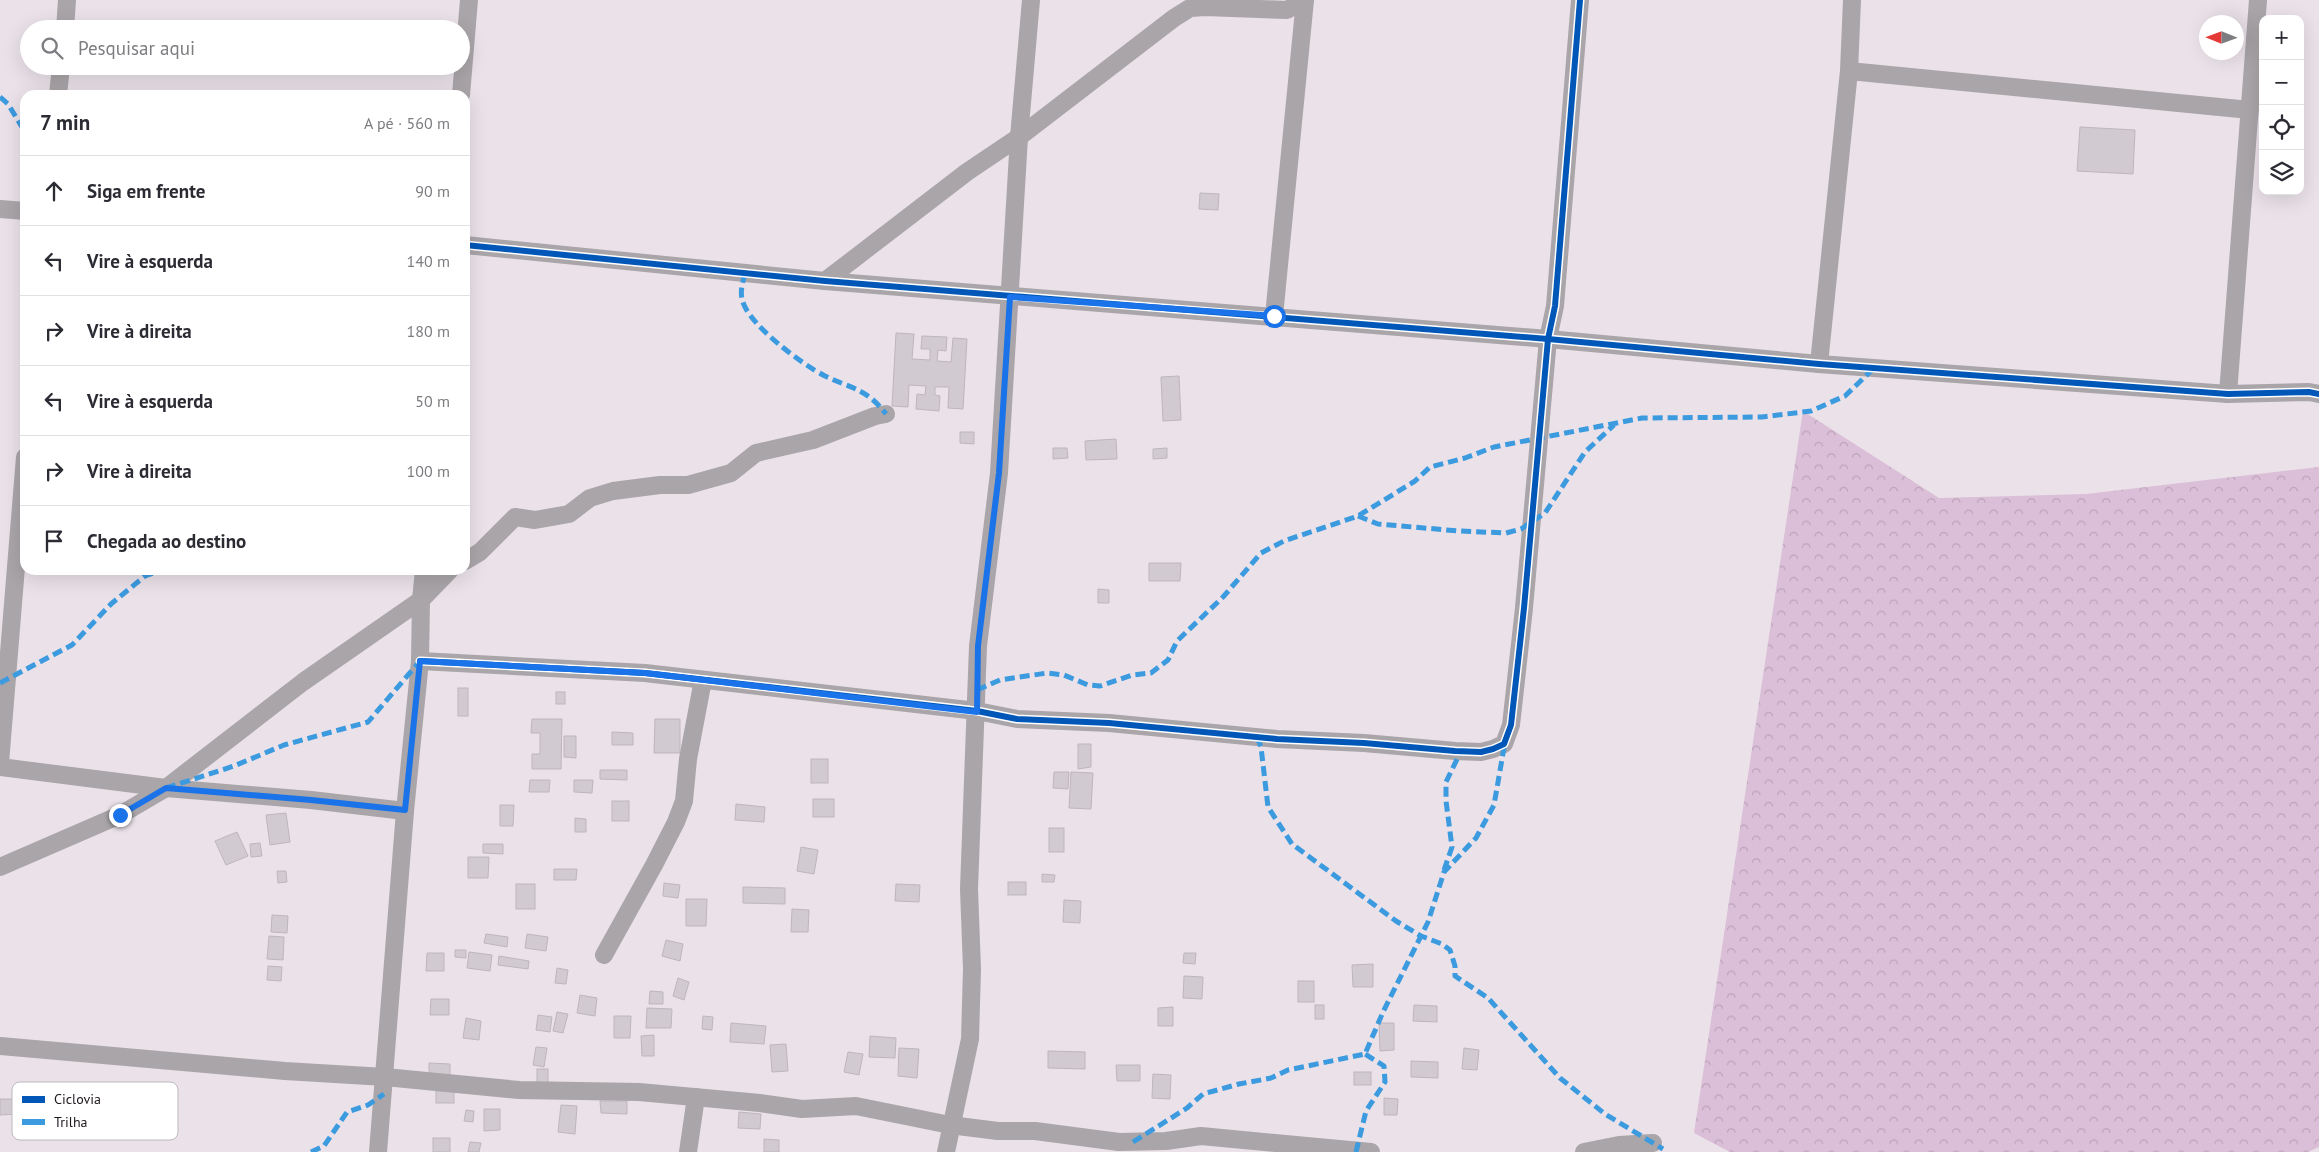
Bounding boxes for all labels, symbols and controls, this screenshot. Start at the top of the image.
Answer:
north arrow [2199,15,2244,60]
map controls [2259,15,2304,195]
button: + [2259,15,2304,60]
search box [20,20,470,75]
icon: search [38,34,66,62]
text: Pesquisar aqui [78,36,195,60]
button: − [2259,60,2304,105]
button: locate [2259,105,2304,150]
text: 7 min [40,109,90,136]
text: A pé · 560 m [364,113,450,133]
button: layers [2259,150,2304,195]
icon: ahead [40,177,68,205]
text: Siga em frente [87,179,205,203]
text: 90 m [415,181,450,201]
icon: left [40,247,68,275]
text: Vire à esquerda [87,249,213,273]
text: 140 m [407,251,450,271]
route start [1263,305,1286,328]
icon: right [40,317,68,345]
text: Vire à direita [87,319,192,343]
text: 180 m [407,321,450,341]
icon: left [40,387,68,415]
text: Vire à esquerda [87,389,213,413]
text: 50 m [415,391,450,411]
icon: right [40,457,68,485]
text: Vire à direita [87,459,192,483]
text: 100 m [407,461,450,481]
icon: arrive [40,527,68,555]
text: Chegada ao destino [87,529,246,553]
route end [109,804,132,827]
legend [12,1082,178,1140]
text: Ciclovia [54,1090,101,1108]
text: Trilha [54,1113,88,1131]

